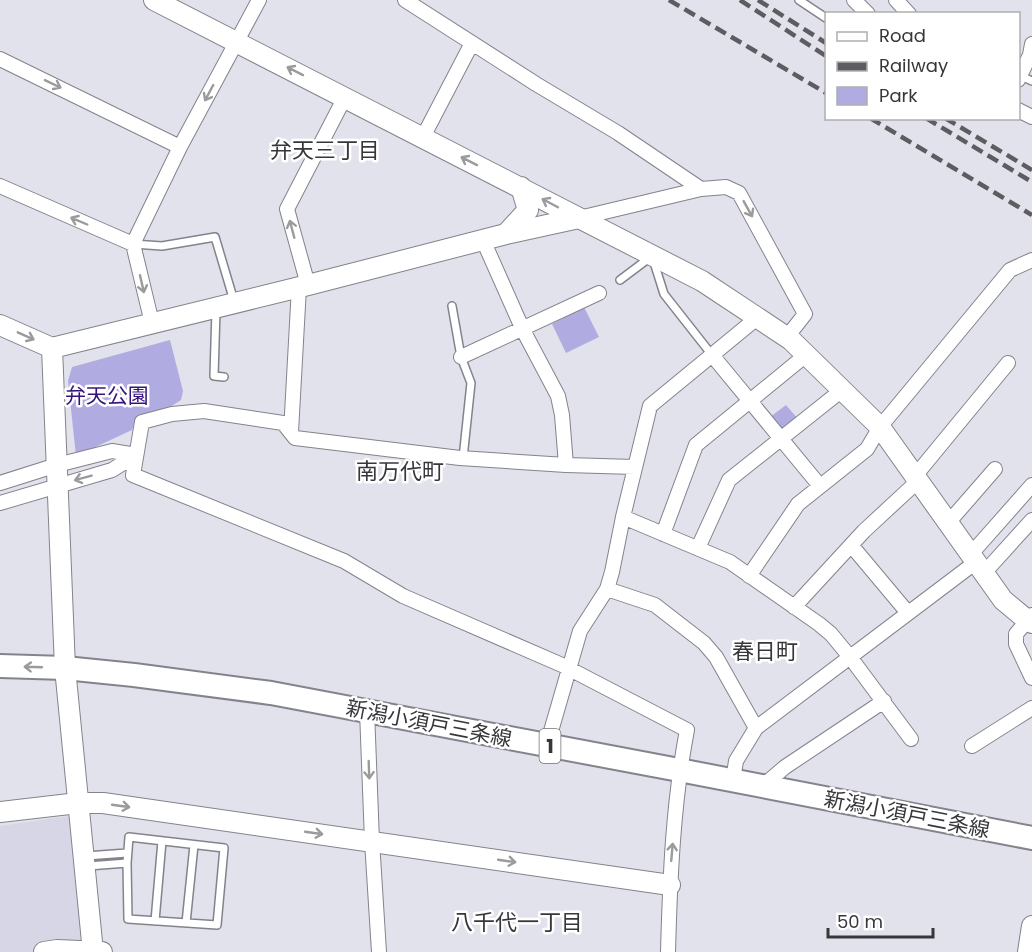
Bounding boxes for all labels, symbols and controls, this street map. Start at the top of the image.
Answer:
legend [825,12,1020,120]
text: Road [879,23,926,48]
text: Railway [879,53,948,78]
one-way arrow [287,65,305,77]
one-way arrow [43,79,61,91]
text: Park [879,83,918,108]
one-way arrow [203,84,215,101]
district label: 弁天三丁目 [270,135,380,166]
one-way arrow [460,154,478,166]
one-way arrow [541,197,559,208]
one-way arrow [742,200,754,217]
one-way arrow [71,215,89,226]
one-way arrow [286,220,297,239]
one-way arrow [137,274,149,293]
one-way arrow [16,331,34,343]
park label: 弁天公園 [65,381,149,410]
district label: 南万代町 [356,456,444,487]
one-way arrow [73,472,92,484]
district label: 春日町 [732,636,798,667]
one-way arrow [23,661,43,673]
street label: 新潟小須戸三条線 [344,693,514,753]
road number: 1 [540,729,560,763]
one-way arrow [363,759,375,779]
street label: 新潟小須戸三条線 [822,784,992,844]
one-way arrow [110,800,130,811]
one-way arrow [303,828,323,839]
one-way arrow [667,842,678,862]
one-way arrow [496,856,516,867]
scale bar [828,901,933,939]
district label: 八千代一丁目 [451,907,583,938]
text: 50 m [837,909,883,934]

